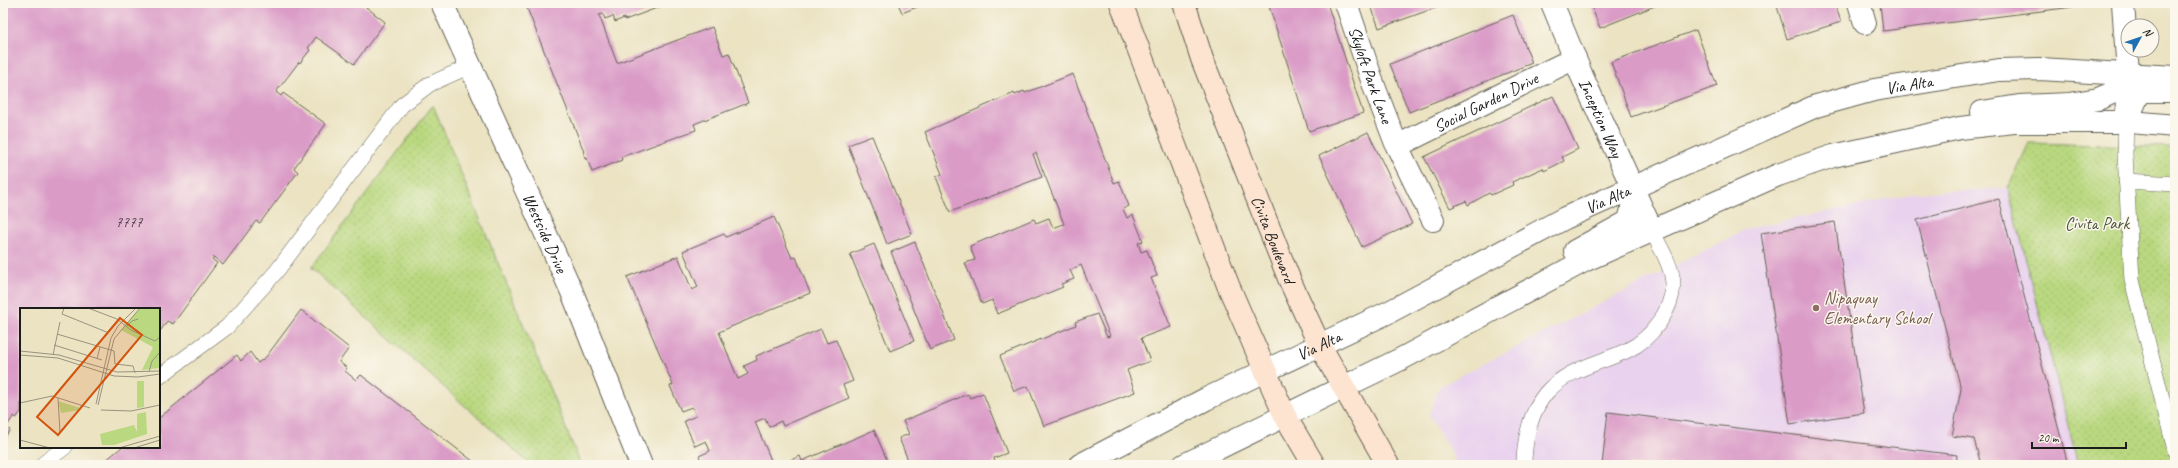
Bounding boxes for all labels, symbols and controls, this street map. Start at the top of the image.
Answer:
north arrow [2120,18,2160,58]
street label: Skyloft Park Lane [1344,24,1398,128]
text: N [2140,24,2157,40]
street label: Social Garden Drive [1430,67,1543,137]
street label: Via Alta [1885,71,1936,99]
street label: Inception Way [1574,75,1628,162]
street label: Via Alta [1582,180,1635,219]
street label: Westside Drive [518,190,573,277]
street label: Civita Boulevard [1246,193,1301,289]
house number: 7777 [115,213,144,232]
park label: Civita Park [2065,213,2131,234]
place label: Nipaquay Elementary School [1824,288,1933,329]
marker: Nipaquay Elementary School [1811,303,1821,313]
inset map [20,308,160,448]
street label: Via Alta [1293,326,1346,365]
scale bar [2032,424,2126,450]
text: 20 m [2038,430,2060,446]

